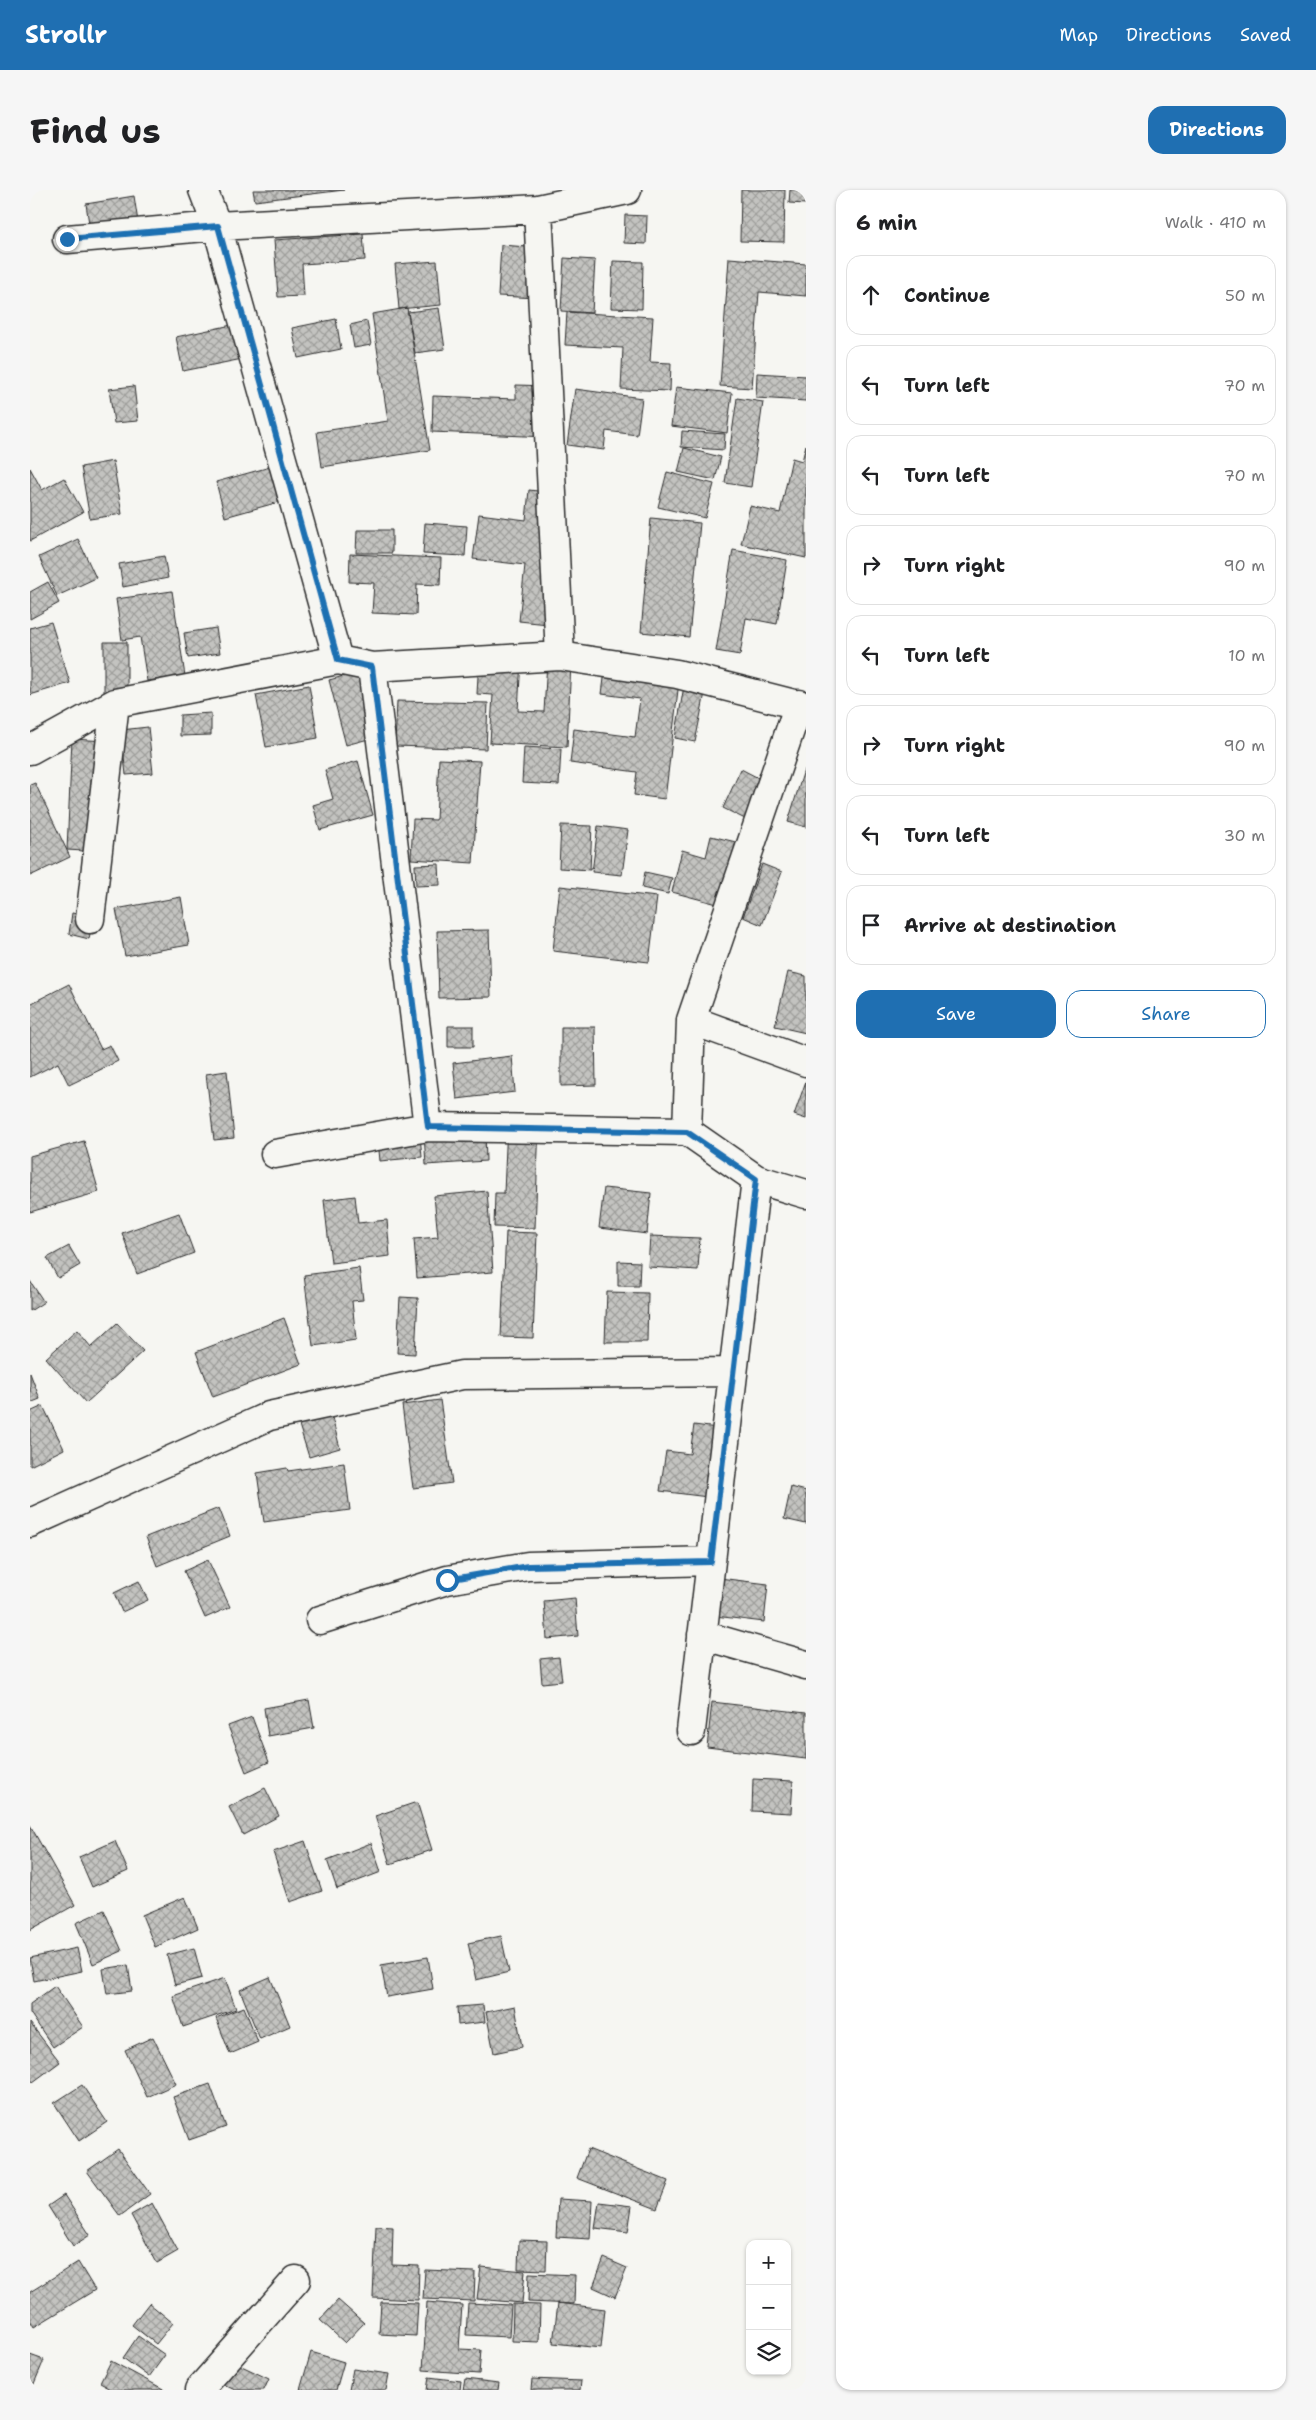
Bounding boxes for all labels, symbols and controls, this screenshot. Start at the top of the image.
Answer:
text: Strollr [25,19,107,51]
text: Map [1060,23,1098,47]
text: Directions [1126,23,1212,47]
text: Saved [1240,23,1291,47]
button: Directions [1148,106,1286,154]
text: Find us [30,107,161,154]
text: 6 min [856,209,917,237]
text: Walk · 410 m [1165,212,1266,233]
route end [56,228,79,251]
icon: ahead [857,281,885,309]
text: Continue [904,283,990,308]
text: 50 m [1225,285,1265,306]
icon: left [857,371,885,399]
text: Turn left [904,373,990,398]
text: 70 m [1224,375,1265,396]
icon: left [857,461,885,489]
text: Turn left [904,463,990,488]
text: 70 m [1224,465,1265,486]
icon: right [857,551,885,579]
text: Turn right [904,553,1005,578]
text: 90 m [1224,555,1265,576]
icon: left [857,641,885,669]
text: Turn left [904,643,990,668]
text: 10 m [1228,645,1265,666]
icon: right [857,731,885,759]
text: Turn right [904,733,1005,758]
text: 90 m [1224,735,1265,756]
icon: left [857,821,885,849]
text: Turn left [904,823,990,848]
text: 30 m [1224,825,1265,846]
icon: arrive [857,911,885,939]
text: Arrive at destination [904,913,1116,938]
button: Save [856,990,1056,1038]
button: Share [1066,990,1266,1038]
route start [436,1569,459,1592]
map controls [746,2240,791,2375]
button: + [746,2240,791,2285]
button: − [746,2285,791,2330]
button: layers [746,2330,791,2375]

